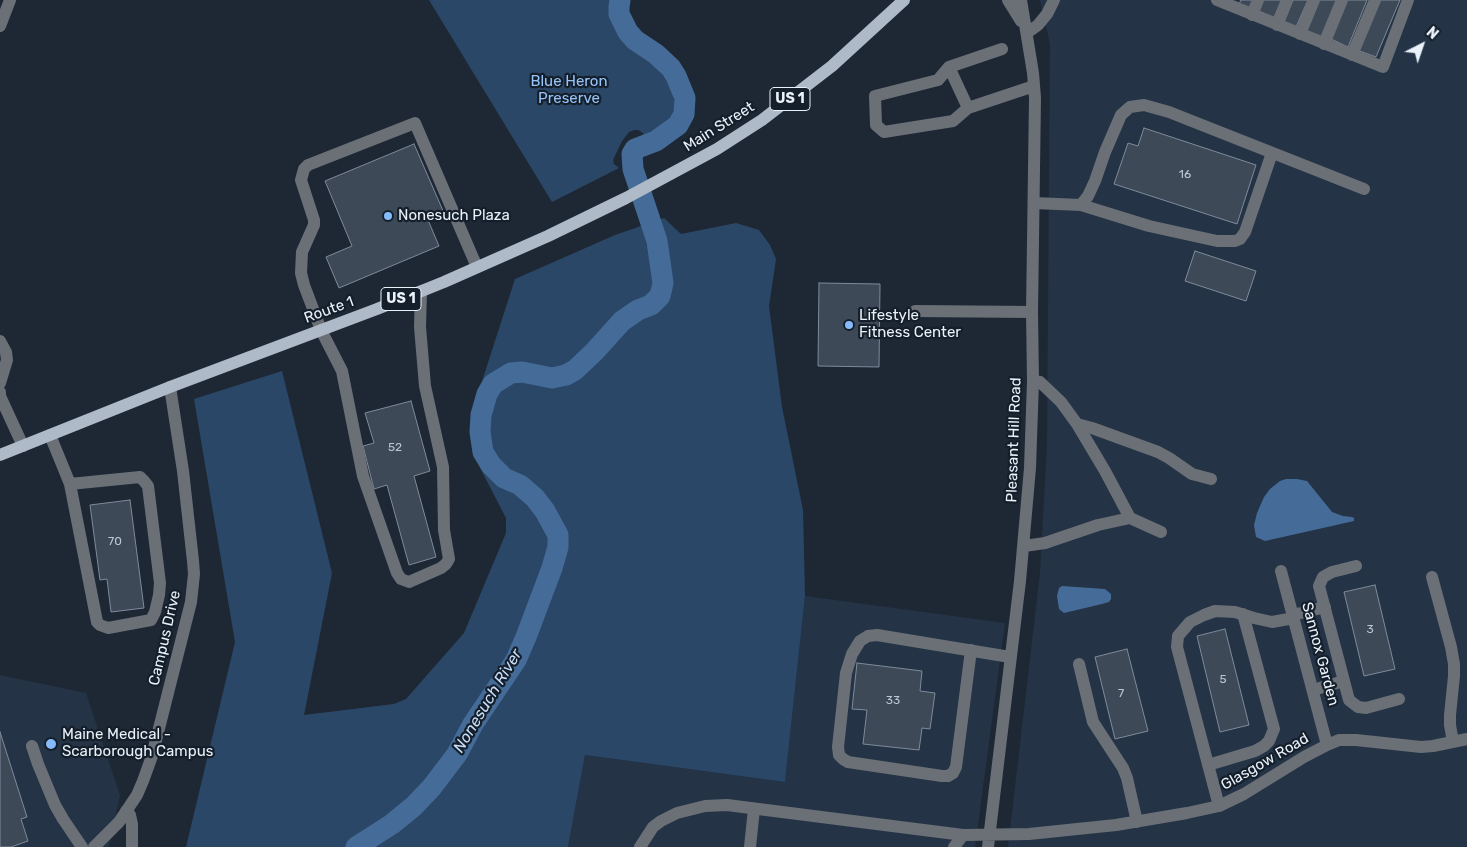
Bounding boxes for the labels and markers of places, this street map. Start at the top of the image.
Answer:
place label: Nonesuch Plaza [398,207,510,225]
marker: Nonesuch Plaza [382,210,394,222]
place label: Lifestyle Fitness Center [859,307,961,342]
marker: Lifestyle Fitness Center [843,319,855,331]
place label: Maine Medical - Scarborough Campus [62,726,213,761]
marker: Maine Medical - Scarborough Campus [44,737,58,751]

